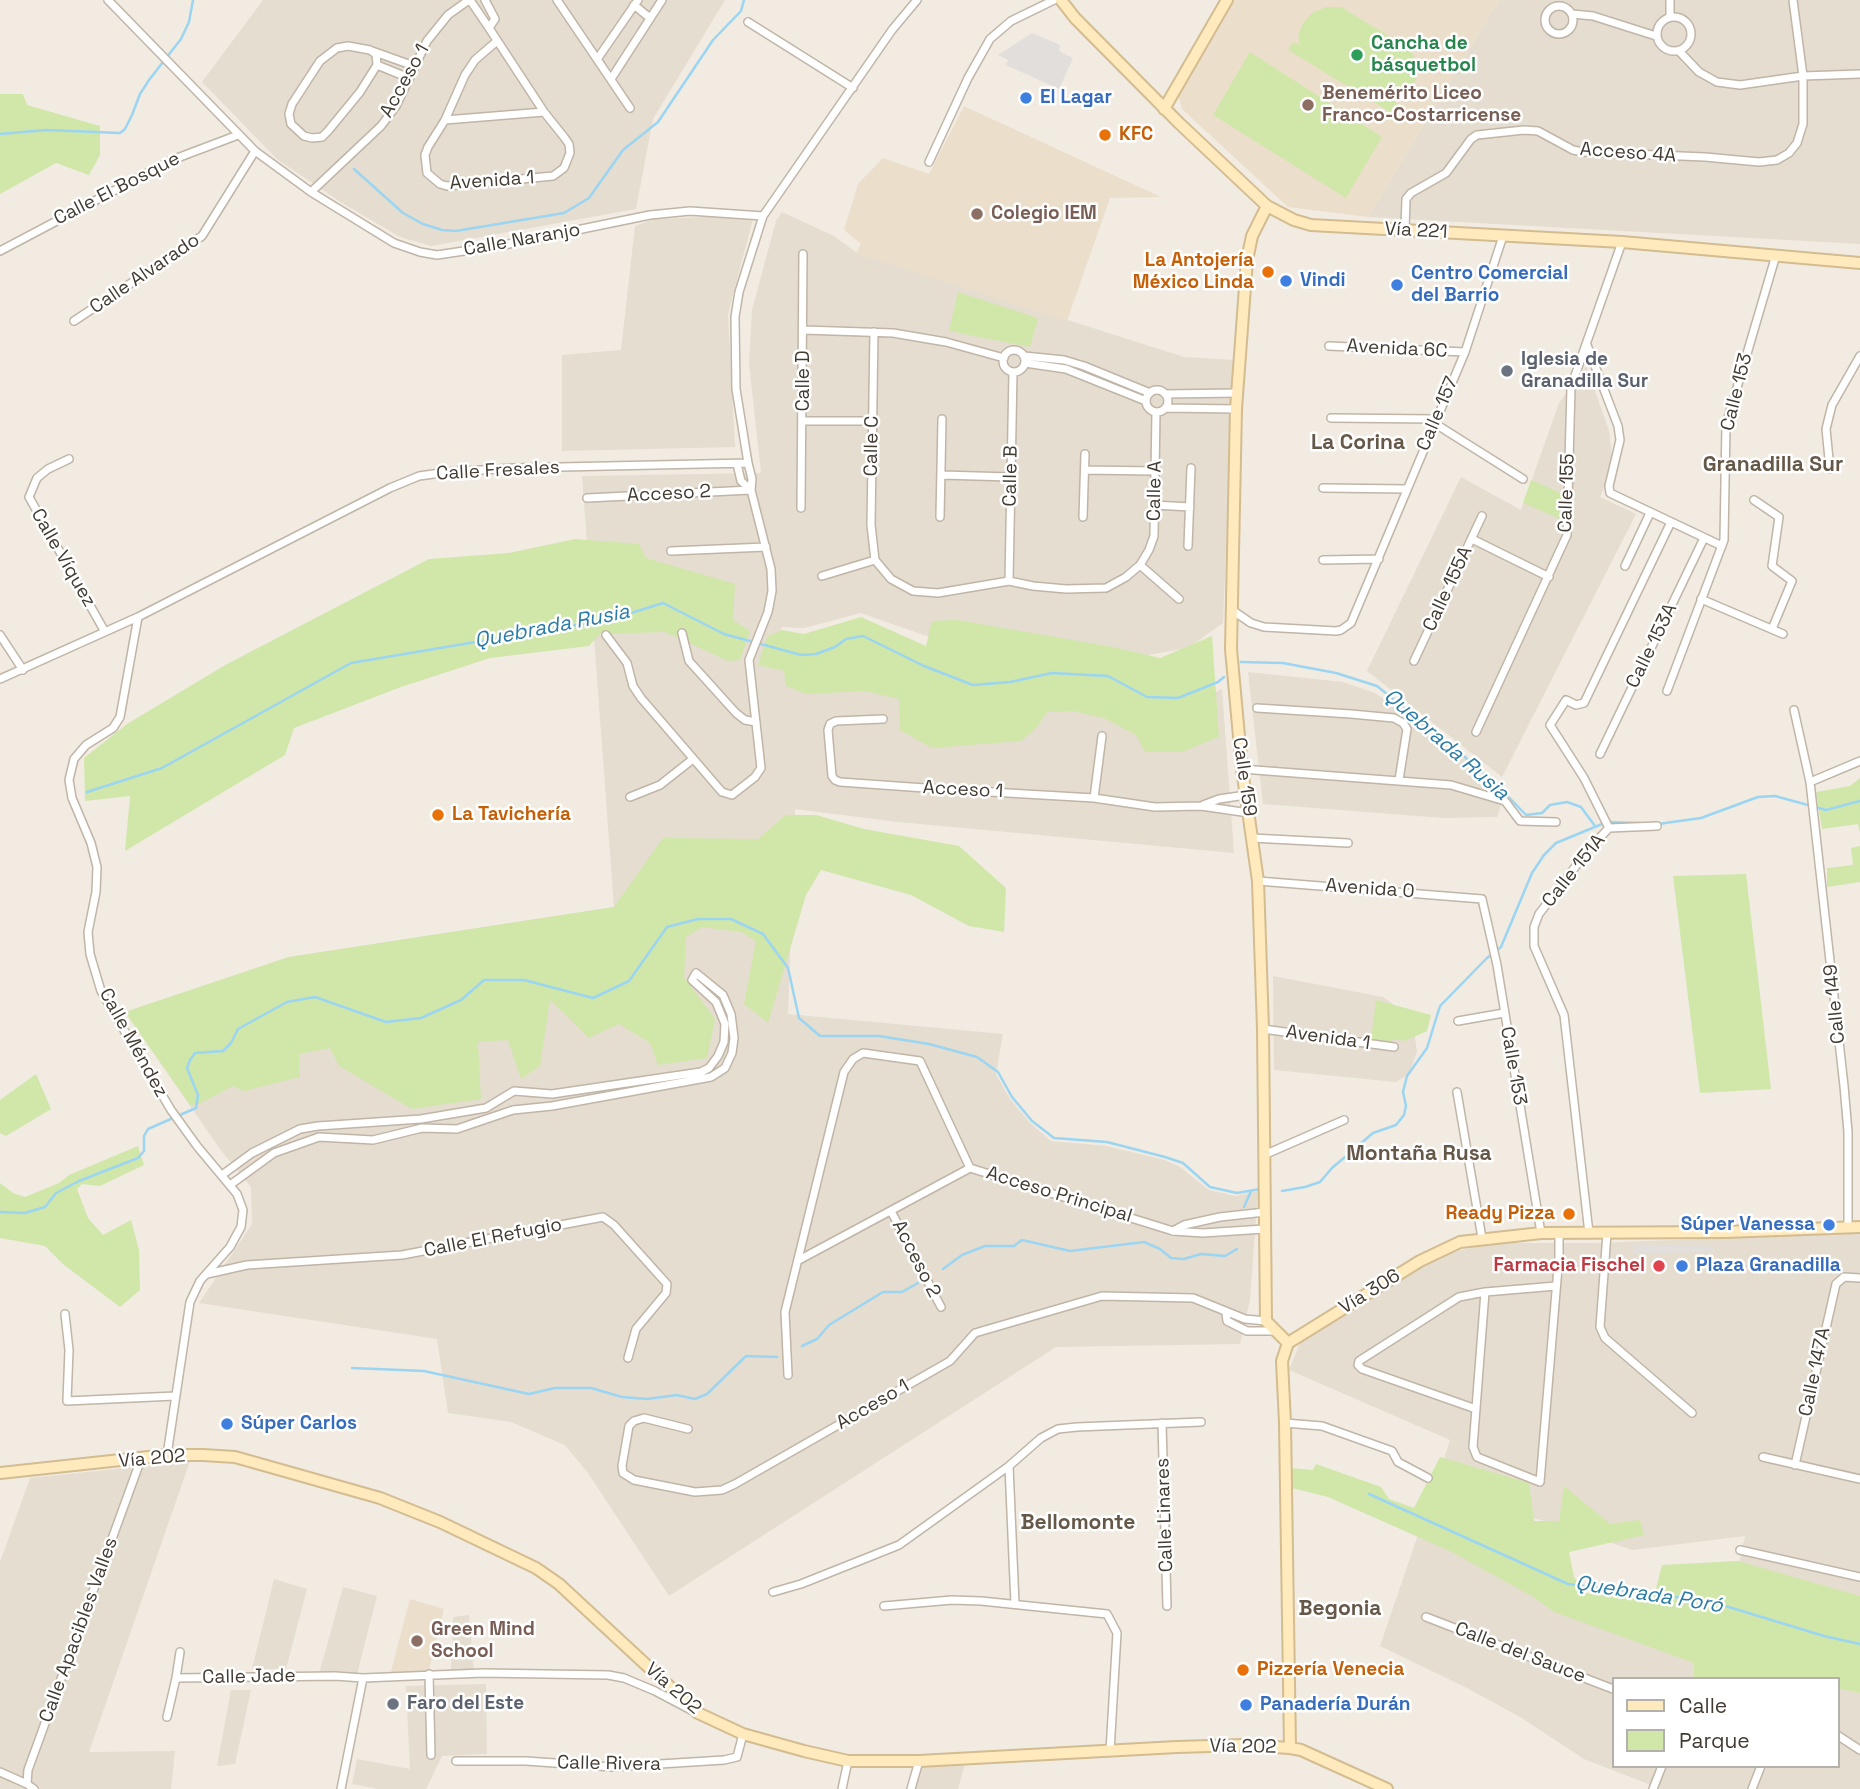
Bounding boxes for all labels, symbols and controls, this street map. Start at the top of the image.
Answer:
place label: Cancha de básquetbol [1371,33,1476,77]
street label: Acceso 1 [376,40,434,122]
marker: Cancha de básquetbol [1349,47,1365,63]
place label: Benemérito Liceo Franco-Costarricense [1322,83,1521,127]
place label: El Lagar [1040,87,1112,109]
marker: El Lagar [1018,90,1034,106]
marker: Benemérito Liceo Franco-Costarricense [1300,97,1316,113]
place label: KFC [1119,124,1153,146]
marker: KFC [1097,127,1113,143]
street label: Acceso 4A [1579,138,1677,168]
street label: Calle El Bosque [50,147,184,231]
street label: Avenida 1 [449,167,535,195]
place label: Colegio IEM [991,203,1097,225]
marker: Colegio IEM [969,206,985,222]
street label: Vía 221 [1384,218,1448,244]
street label: Calle Naranjo [462,219,582,261]
street label: Calle Alvarado [86,229,204,319]
place label: La Antojería México Linda [1133,250,1254,294]
place label: Centro Comercial del Barrio [1411,263,1568,307]
marker: La Antojería México Linda [1260,264,1276,280]
place label: Vindi [1300,270,1346,292]
marker: Vindi [1278,273,1294,289]
marker: Centro Comercial del Barrio [1389,277,1405,293]
street label: Avenida 6C [1346,335,1448,363]
place label: Iglesia de Granadilla Sur [1521,349,1648,393]
street label: Calle D [793,350,815,412]
street label: Calle 153 [1716,351,1758,433]
marker: Iglesia de Granadilla Sur [1499,363,1515,379]
street label: Calle 157 [1412,373,1464,455]
street label: Calle C [860,415,884,477]
district label: La Corina [1311,430,1405,456]
street label: Calle B [999,445,1023,507]
district label: Granadilla Sur [1703,452,1843,478]
street label: Calle 155 [1554,453,1580,533]
street label: Calle Fresales [436,456,560,486]
street label: Calle A [1143,461,1167,521]
street label: Acceso 2 [626,480,712,508]
street label: Calle Víquez [26,505,100,611]
street label: Calle 155A [1418,543,1478,635]
water label: Quebrada Rusia [472,600,632,654]
street label: Calle 153A [1622,600,1682,692]
water label: Quebrada Rusia [1378,684,1514,806]
street label: Calle 159 [1227,736,1261,818]
street label: Acceso 1 [922,777,1004,803]
place label: La Tavichería [452,804,571,826]
marker: La Tavichería [430,807,446,823]
street label: Calle 151A [1538,830,1610,912]
street label: Avenida 0 [1325,875,1415,903]
street label: Calle 149 [1819,963,1851,1045]
street label: Calle Méndez [94,985,172,1101]
street label: Avenida 1 [1284,1021,1372,1055]
street label: Calle 153 [1495,1025,1531,1107]
district label: Montaña Rusa [1346,1141,1492,1167]
street label: Acceso Principal [983,1162,1135,1228]
place label: Ready Pizza [1445,1203,1555,1225]
marker: Ready Pizza [1561,1206,1577,1222]
street label: Calle El Refugio [422,1213,564,1263]
place label: Súper Vanessa [1681,1214,1815,1236]
street label: Acceso 2 [887,1216,945,1302]
marker: Súper Vanessa [1821,1217,1837,1233]
place label: Farmacia Fischel [1493,1255,1645,1277]
place label: Plaza Granadilla [1696,1255,1841,1277]
marker: Farmacia Fischel [1651,1258,1667,1274]
marker: Plaza Granadilla [1674,1258,1690,1274]
street label: Vía 306 [1335,1264,1405,1320]
street label: Calle 147A [1794,1325,1836,1419]
street label: Acceso 1 [832,1375,914,1435]
place label: Súper Carlos [241,1413,357,1435]
marker: Súper Carlos [219,1416,235,1432]
street label: Vía 202 [117,1445,187,1473]
street label: Calle Linares [1152,1458,1178,1572]
district label: Bellomonte [1021,1510,1135,1536]
street label: Calle Apacibles Valles [35,1534,123,1726]
water label: Quebrada Poró [1573,1571,1725,1619]
district label: Begonia [1299,1596,1381,1622]
street label: Calle del Sauce [1451,1618,1589,1688]
place label: Green Mind School [431,1619,535,1663]
marker: Green Mind School [409,1633,425,1649]
street label: Vía 202 [640,1658,706,1720]
place label: Pizzería Venecia [1257,1659,1404,1681]
marker: Pizzería Venecia [1235,1662,1251,1678]
street label: Calle Jade [202,1665,296,1689]
legend [1612,1677,1839,1768]
text: Calle [1679,1692,1727,1719]
place label: Faro del Este [407,1693,524,1715]
place label: Panadería Durán [1260,1694,1411,1716]
marker: Faro del Este [385,1696,401,1712]
marker: Panadería Durán [1238,1697,1254,1713]
text: Parque [1679,1727,1750,1754]
street label: Vía 202 [1209,1735,1277,1759]
street label: Calle Rivera [557,1752,661,1776]

